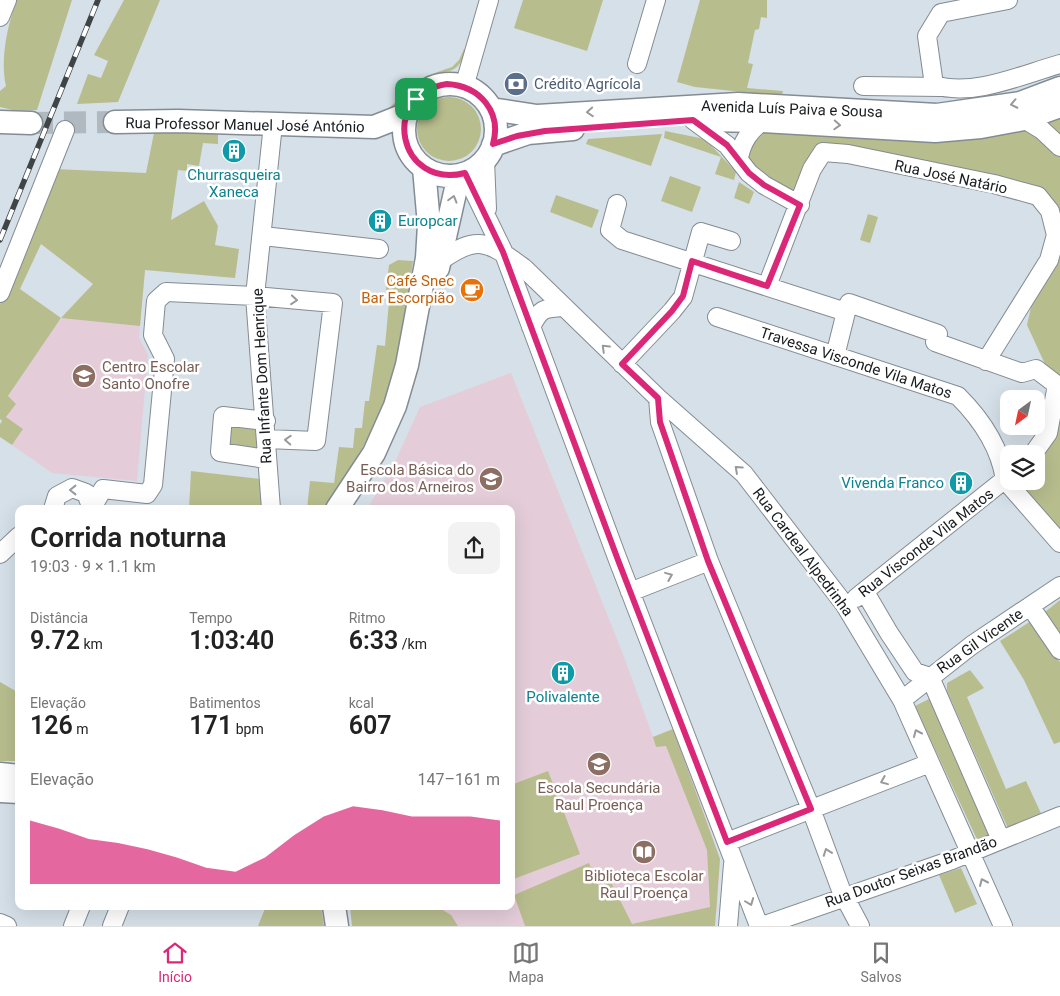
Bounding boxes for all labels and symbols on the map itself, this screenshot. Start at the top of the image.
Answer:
bank icon: Crédito Agrícola [503,71,529,97]
place label: Crédito Agrícola [534,75,641,93]
pin [395,78,437,120]
street label: Avenida Luís Paiva e Sousa [701,97,883,121]
one-way arrow [1009,98,1018,108]
one-way arrow [586,107,594,118]
street label: Rua Professor Manuel José António [125,114,365,136]
one-way arrow [833,120,841,131]
building icon: Churrasqueira Xaneca [221,138,247,164]
street label: Rua José Natário [893,156,1009,198]
place label: Churrasqueira Xaneca [187,166,281,201]
one-way arrow [447,195,457,204]
building icon: Europcar [367,208,393,234]
place label: Europcar [398,212,458,230]
place label: Café Snec Bar Escorpião [361,272,454,307]
cafe icon: Café Snec Bar Escorpião [459,277,485,303]
street label: Rua Infante Dom Henrique [248,288,276,464]
one-way arrow [290,294,298,305]
street label: Travessa Visconde Vila Matos [758,323,954,403]
one-way arrow [602,345,611,354]
place label: Centro Escolar Santo Onofre [102,358,200,393]
school or university icon: Centro Escolar Santo Onofre [71,363,97,389]
north arrow [1000,390,1045,435]
one-way arrow [284,435,292,445]
place label: Escola Básica do Bairro dos Arneiros [346,461,474,496]
school or university icon: Escola Básica do Bairro dos Arneiros [478,466,504,492]
one-way arrow [735,466,744,475]
building icon: Vivenda Franco [948,470,974,496]
place label: Vivenda Franco [841,474,944,492]
street label: Rua Cardeal Alpedrinha [749,484,857,620]
one-way arrow [68,485,76,495]
street label: Rua Visconde Vila Matos [855,485,997,601]
one-way arrow [665,572,673,582]
street label: Rua Gil Vicente [934,605,1026,677]
building icon: Polivalente [550,660,576,686]
place label: Polivalente [526,688,600,706]
one-way arrow [912,729,923,738]
school or university icon: Escola Secundária Raul Proença [586,751,612,777]
one-way arrow [880,775,889,785]
place label: Escola Secundária Raul Proença [538,779,660,814]
street label: Rua Doutor Seixas Brandão [823,833,999,911]
library icon: Biblioteca Escolar Raul Proença [631,839,657,865]
one-way arrow [823,849,833,857]
place label: Biblioteca Escolar Raul Proença [584,867,704,902]
one-way arrow [978,878,989,887]
one-way arrow [744,897,754,906]

